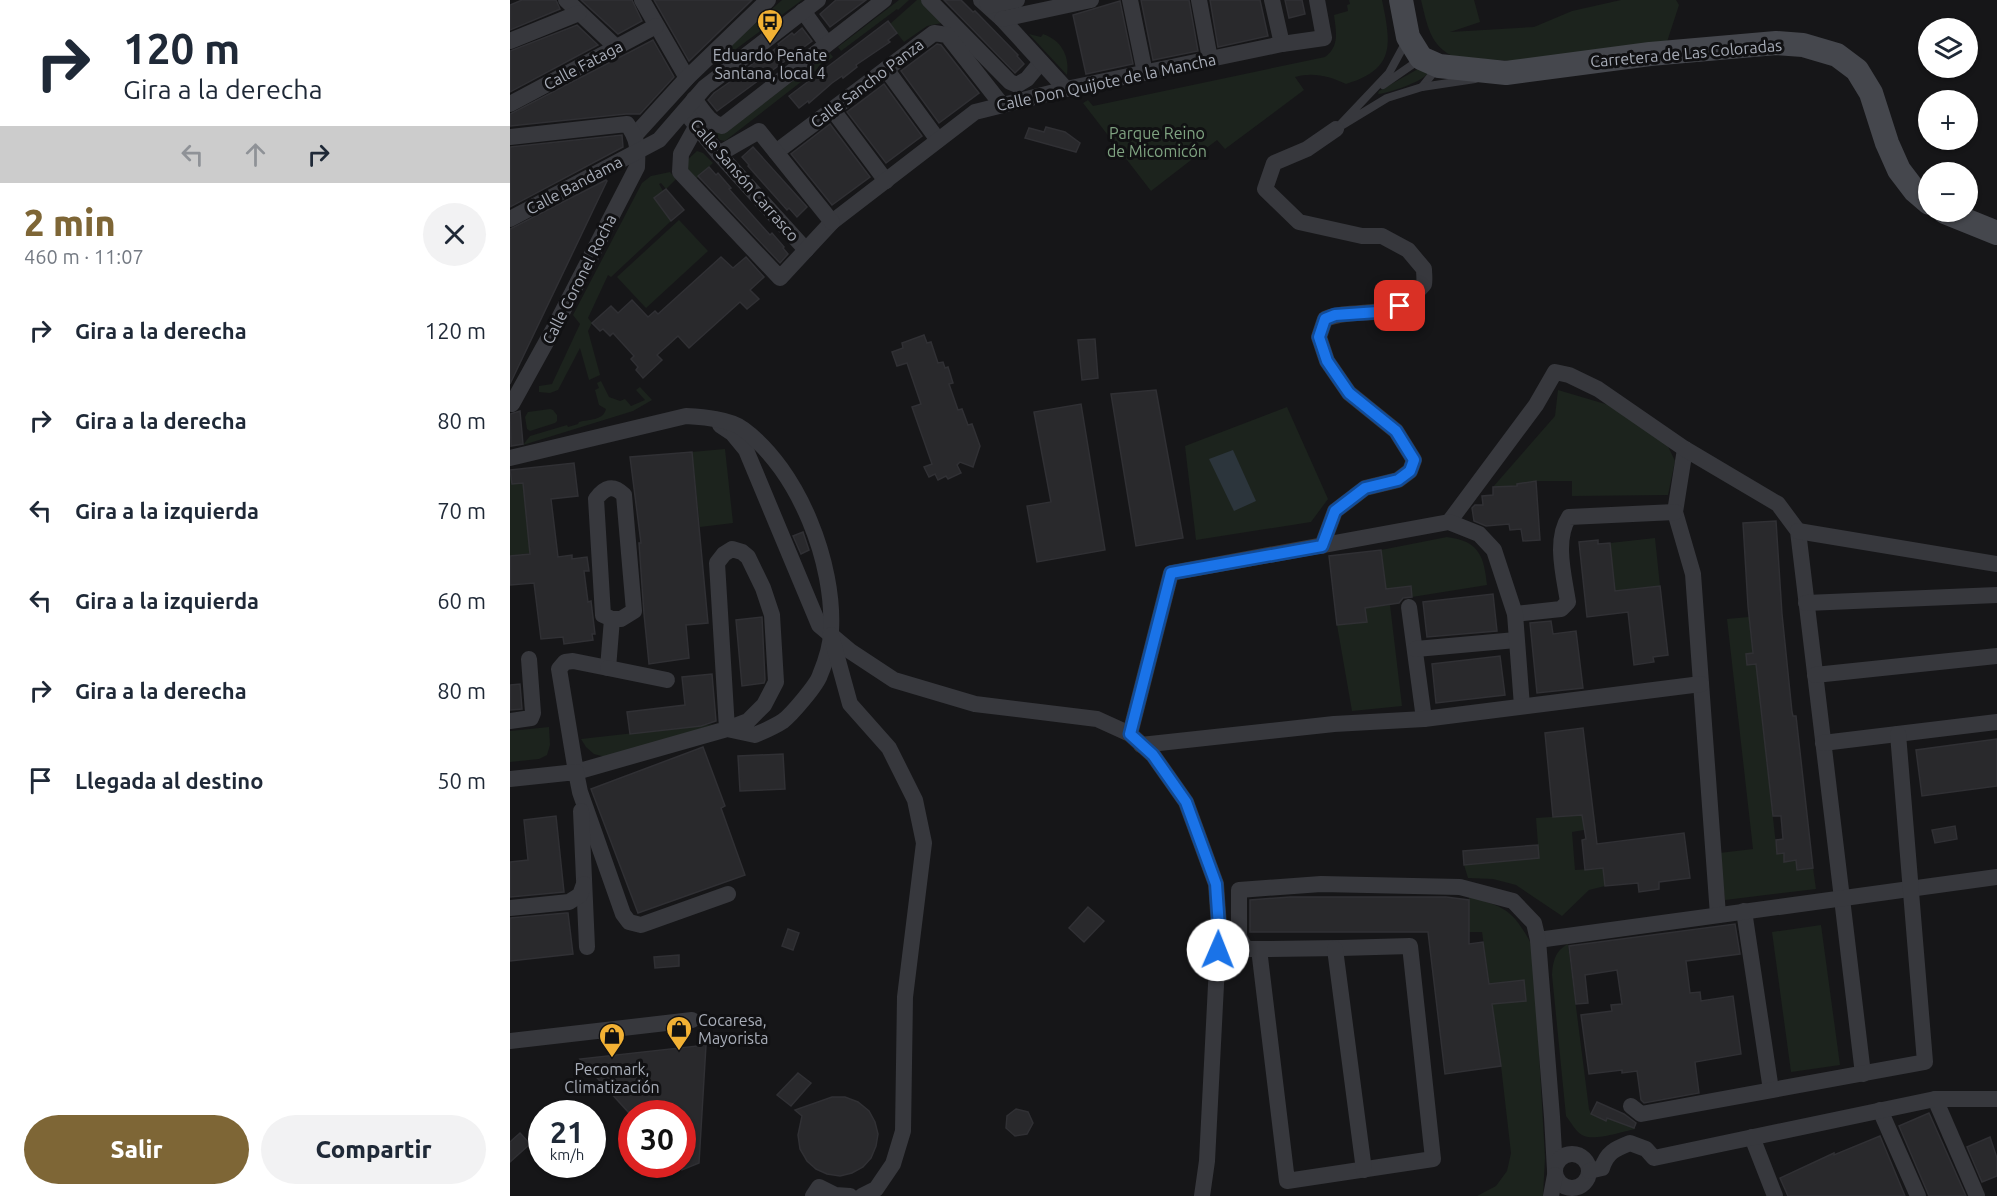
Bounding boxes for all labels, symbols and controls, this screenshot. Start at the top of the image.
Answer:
bus stop icon: Eduardo Peñate Santana, local 4 [755,7,785,45]
map controls [1918,18,1978,222]
button: layers [1918,18,1978,78]
icon: right [24,24,102,102]
text: 120 m [123,25,240,72]
street label: Calle Sancho Panza [807,35,927,131]
street label: Carretera de Las Coloradas [1589,36,1783,70]
street label: Calle Fataga [540,37,626,93]
place label: Eduardo Peñate Santana, local 4 [713,46,827,82]
street label: Calle Don Quijote de la Mancha [995,50,1217,114]
text: Gira a la derecha [123,74,323,104]
button: + [1918,90,1978,150]
street label: Calle Sansón Carrasco [687,115,803,245]
park label: Parque Reino de Micomicón [1107,124,1207,160]
icon: left [176,138,209,171]
icon: ahead [239,138,272,171]
icon: right [302,138,335,171]
street label: Calle Bandama [523,152,625,218]
button: − [1918,162,1978,222]
text: 2 min [24,202,116,243]
button: close [423,203,486,266]
street label: Calle Coronel Rocha [538,211,620,347]
text: 460 m · 11:07 [24,245,144,268]
pin [1374,280,1425,331]
icon: arrive [1383,289,1416,322]
icon: right [24,314,57,347]
text: Gira a la derecha [75,318,247,343]
text: 120 m [425,318,486,343]
icon: right [24,404,57,437]
text: Gira a la derecha [75,408,247,433]
text: 80 m [437,408,486,433]
icon: left [24,494,57,527]
text: Gira a la izquierda [75,498,259,523]
text: 70 m [437,498,486,523]
icon: left [24,584,57,617]
text: Gira a la izquierda [75,588,259,613]
text: 60 m [437,588,486,613]
icon: right [24,674,57,707]
text: Gira a la derecha [75,678,247,703]
text: 80 m [437,678,486,703]
icon: arrive [24,764,57,797]
text: Llegada al destino [75,768,263,793]
text: 50 m [437,768,486,793]
position arrow [1186,918,1250,982]
place label: Cocaresa, Mayorista [698,1011,769,1047]
shop icon: Cocaresa, Mayorista [664,1014,694,1052]
shop icon: Pecomark, Climatización [597,1021,627,1059]
place label: Pecomark, Climatización [564,1060,660,1096]
speed limit sign: 30 [618,1100,696,1178]
button: Salir [24,1115,249,1184]
button: Compartir [261,1115,486,1184]
text: 21 [550,1115,584,1149]
text: km/h [550,1146,584,1163]

